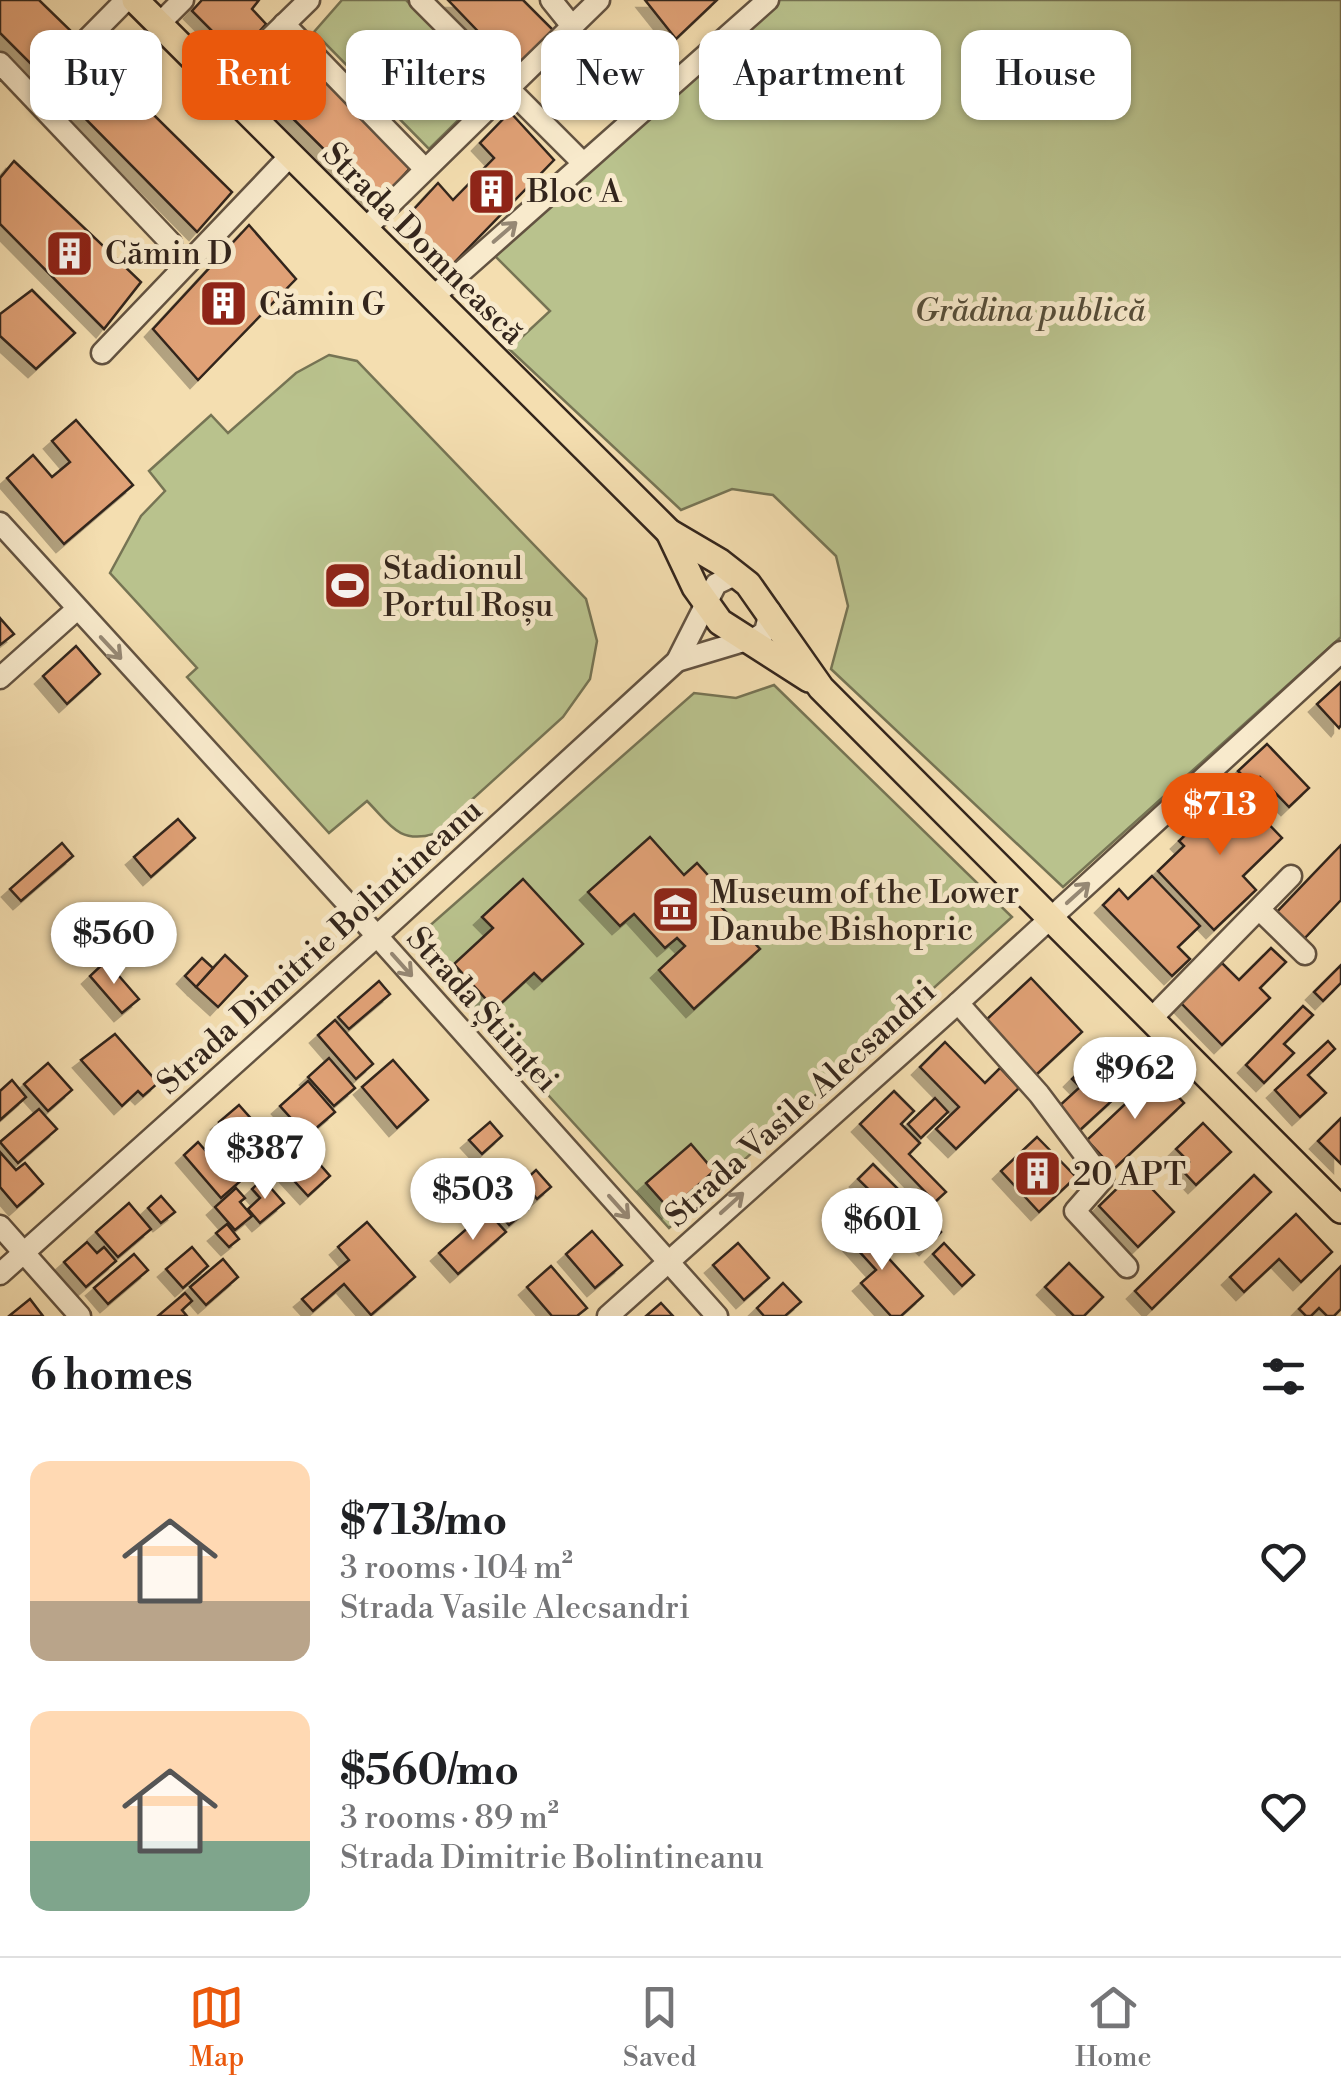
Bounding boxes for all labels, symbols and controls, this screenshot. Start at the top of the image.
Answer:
chip: Buy [30,30,162,120]
chip: Rent [182,30,326,120]
chip: Filters [346,30,521,120]
chip: New [541,30,679,120]
chip: Apartment [699,30,941,120]
chip: House [961,30,1131,120]
street label: Strada Domnească [314,134,533,354]
building icon: Bloc A [466,165,518,217]
place label: Bloc A [526,172,623,212]
one-way arrow [492,220,517,243]
building icon: Cămin D [44,227,96,279]
place label: Cămin D [105,234,232,274]
building icon: Cămin G [198,278,250,330]
place label: Cămin G [259,285,385,325]
park label: Grădina publică [915,291,1146,331]
place label: Stadionul Portul Roșu [383,549,553,626]
sports icon: Stadionul Portul Roșu [322,560,374,612]
one-way arrow [100,635,123,660]
pin: $713 [1161,773,1279,858]
text: $713 [1183,785,1257,825]
street label: Strada Dimitrie Bolintineanu [149,790,490,1103]
place label: Museum of the Lower Danube Bishopric [710,873,1019,950]
one-way arrow [1065,882,1090,905]
museum icon: Museum of the Lower Danube Bishopric [649,884,701,936]
pin: $560 [55,902,173,987]
text: $560 [73,914,155,954]
street label: Strada Științei [398,919,567,1100]
one-way arrow [391,952,414,977]
street label: Strada Vasile Alecsandri [657,972,944,1236]
pin: $962 [1076,1037,1194,1122]
text: $962 [1095,1049,1175,1089]
pin: $387 [206,1117,324,1202]
text: $387 [227,1129,303,1169]
building icon: 20 APT [1012,1148,1064,1200]
place label: 20 APT [1073,1155,1186,1195]
pin: $503 [414,1158,532,1243]
text: $503 [432,1170,514,1210]
pin: $601 [823,1188,941,1273]
one-way arrow [719,1192,744,1215]
one-way arrow [607,1194,630,1219]
text: $601 [844,1200,920,1240]
icon: filters [1256,1349,1311,1404]
text: 6 homes [30,1350,193,1403]
text: $713/mo [340,1495,507,1548]
icon: home [110,1501,230,1621]
icon: heart [1256,1534,1311,1589]
text: 3 rooms · 104 m² [340,1548,573,1588]
text: Strada Vasile Alecsandri [340,1588,690,1628]
text: $560/mo [340,1745,519,1798]
icon: home [110,1751,230,1871]
icon: heart [1256,1784,1311,1839]
text: 3 rooms · 89 m² [340,1798,559,1838]
text: Strada Dimitrie Bolintineanu [340,1838,764,1878]
tab: Map [189,1980,244,2075]
tab: Saved [623,1980,696,2075]
tab: Home [1075,1980,1152,2075]

